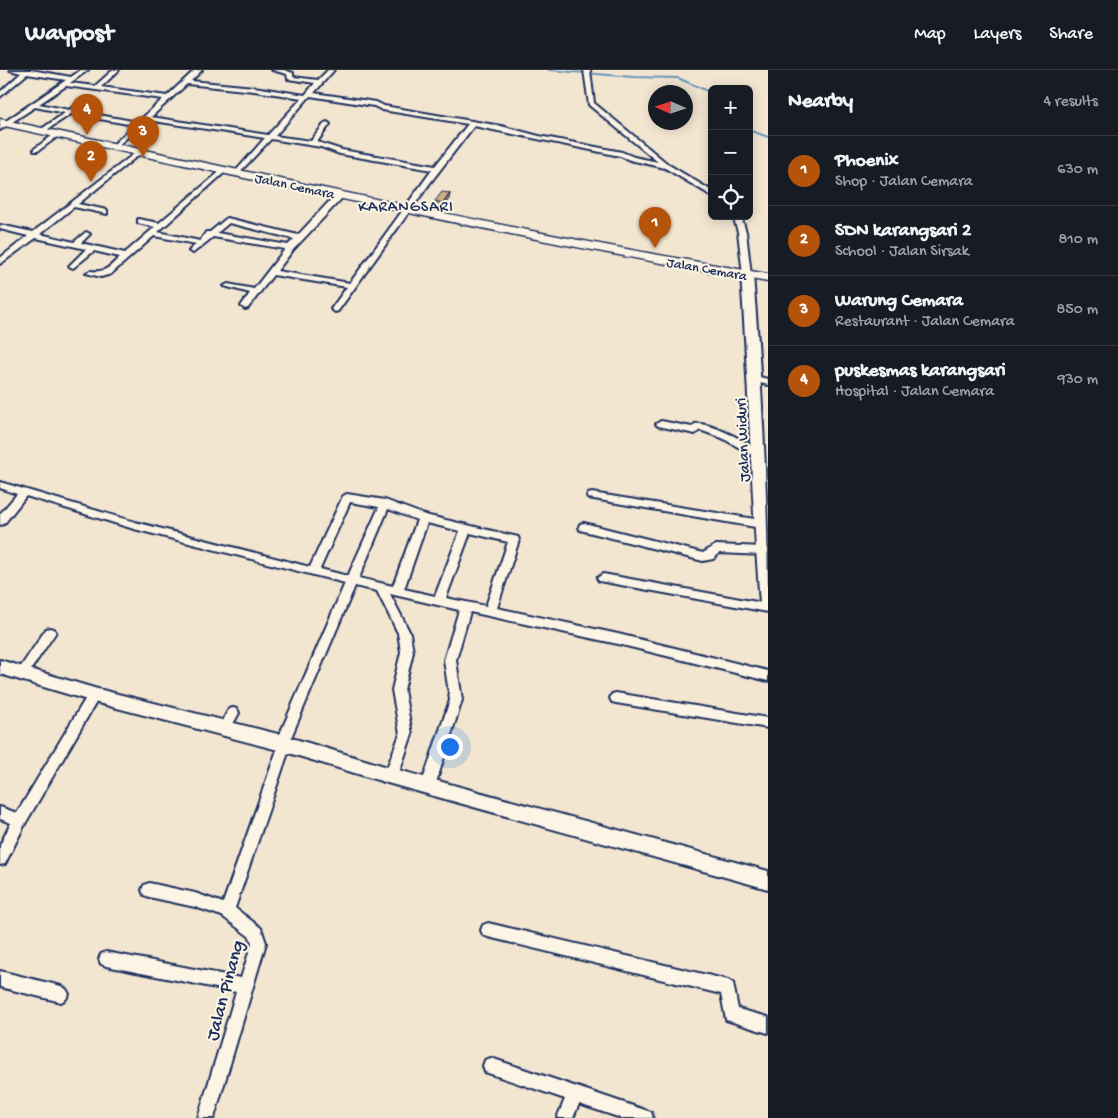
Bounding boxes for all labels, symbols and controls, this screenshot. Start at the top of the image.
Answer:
text: Waypost [25,20,113,49]
text: Map [914,24,946,45]
text: Layers [974,24,1021,45]
text: Share [1049,24,1093,45]
north arrow [648,85,693,130]
map controls [708,85,753,220]
button: + [708,85,753,130]
text: Nearby [788,90,853,115]
text: 4 results [1043,93,1098,112]
pin: 4 [71,94,103,135]
pin: 3 [127,116,159,157]
button: − [708,130,753,175]
pin: 2 [75,141,107,182]
text: Phoenix [835,150,899,173]
text: 1 [801,161,807,180]
text: 630 m [1057,161,1098,180]
street label: Jalan Cemara [253,171,337,204]
text: Shop · Jalan Cemara [835,173,973,192]
button: locate [708,175,753,220]
district label: KARANGSARI [358,199,454,218]
pin: 1 [639,207,671,248]
text: SDN karangsari 2 [835,220,971,243]
text: 2 [800,231,808,250]
text: 810 m [1059,231,1098,250]
text: School · Jalan Sirsak [835,243,969,262]
street label: Jalan Cemara [665,255,749,286]
text: Warung Cemara [835,290,963,313]
text: 3 [800,301,808,320]
text: 850 m [1057,301,1098,320]
text: Restaurant · Jalan Cemara [835,313,1015,332]
text: puskesmas karangsari [835,360,1006,383]
text: 4 [800,371,808,390]
text: 930 m [1057,371,1098,390]
text: Hospital · Jalan Cemara [835,383,994,402]
street label: Jalan Widuri [733,397,756,482]
your location [437,734,463,760]
street label: Jalan Pinang [202,938,251,1044]

